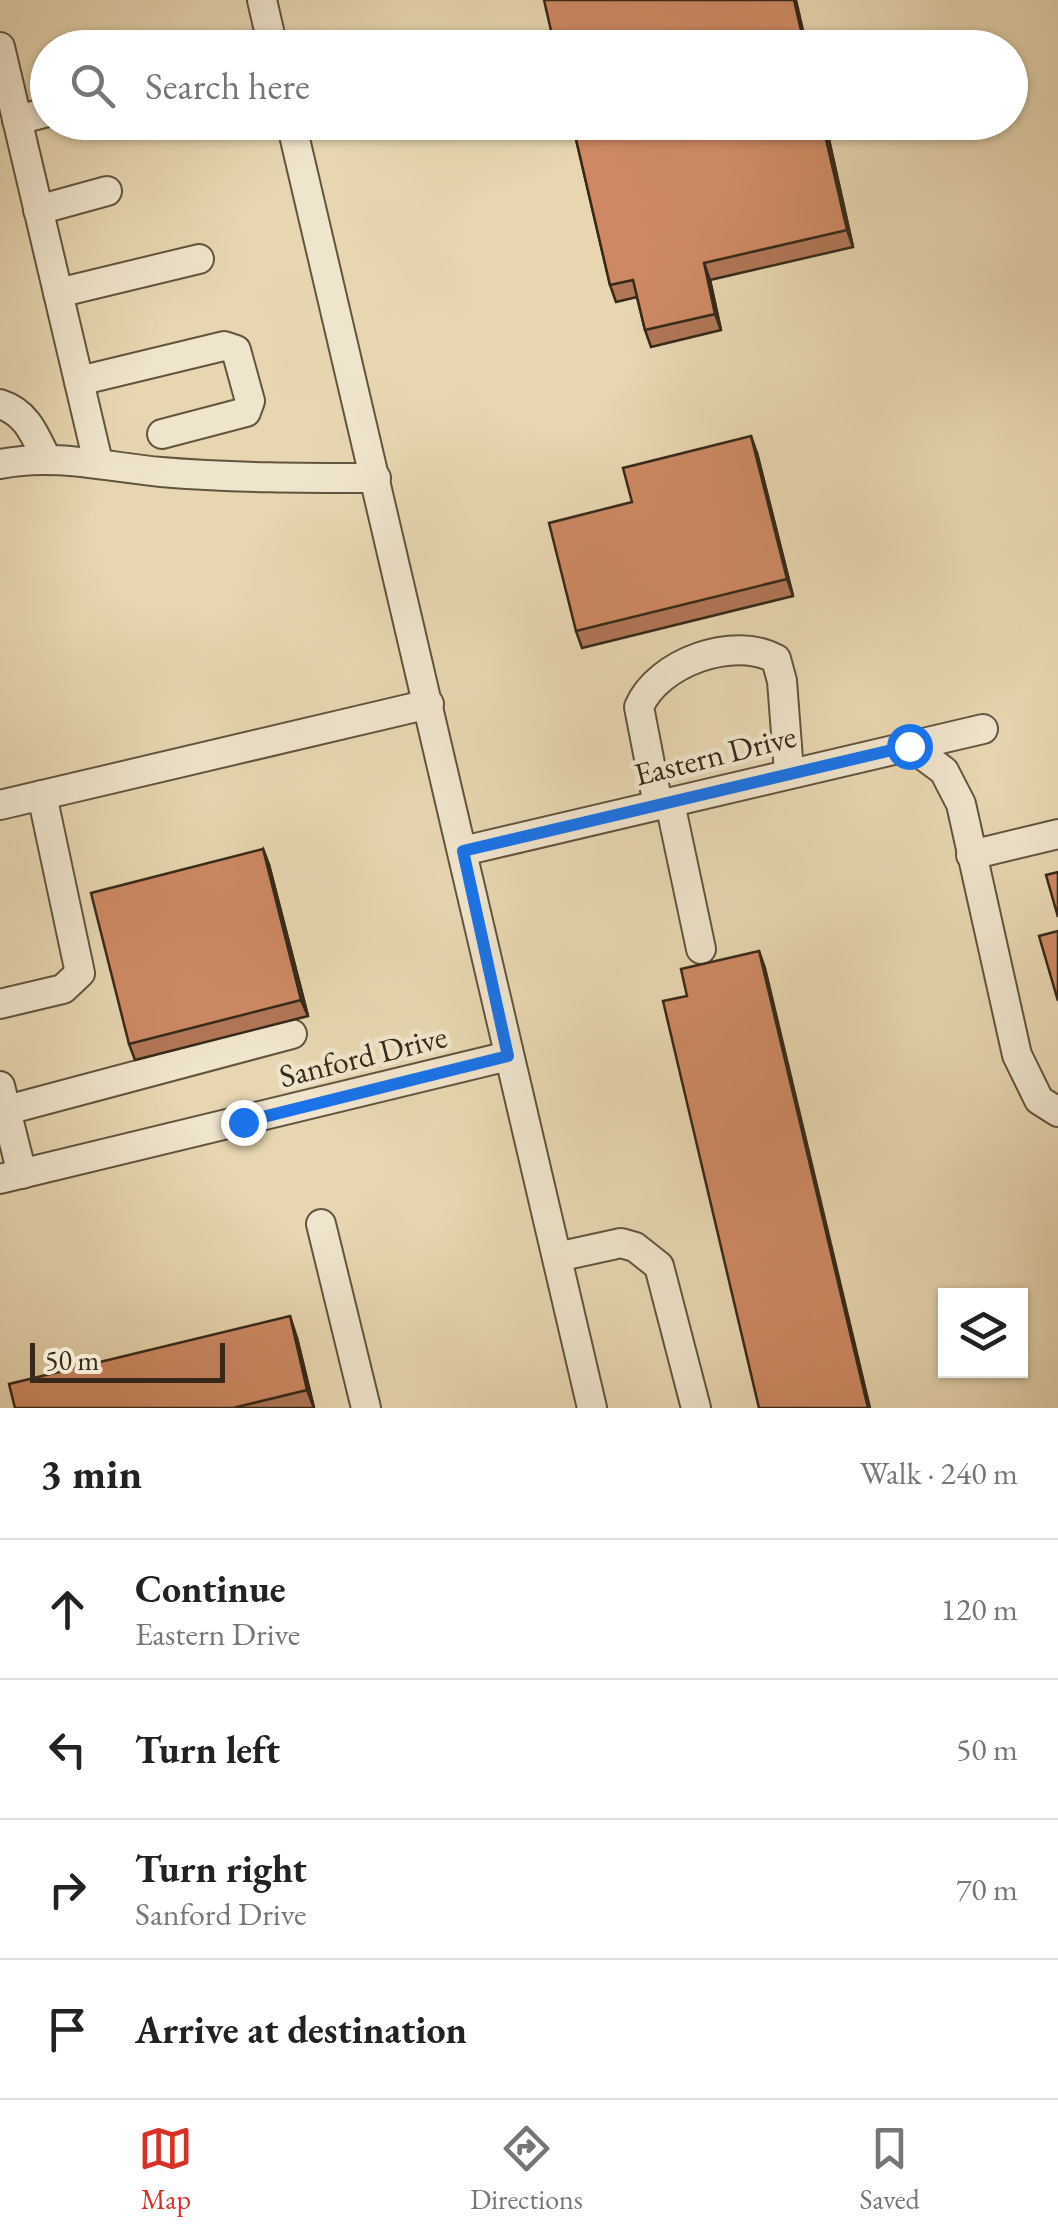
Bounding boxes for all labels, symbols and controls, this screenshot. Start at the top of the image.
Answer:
search box [30,30,1028,140]
icon: search [65,58,120,113]
text: Search here [145,61,310,110]
street label: Eastern Drive [630,715,800,795]
route start [887,724,933,770]
street label: Sanford Drive [275,1015,451,1097]
route end [221,1100,267,1146]
map controls [938,1288,1028,1378]
button: layers [938,1288,1028,1378]
scale bar [30,1338,225,1382]
text: 50 m [45,1342,99,1378]
text: 3 min [40,1446,142,1501]
text: Walk · 240 m [860,1452,1018,1494]
text: Continue [135,1564,286,1613]
icon: ahead [40,1582,95,1637]
text: 120 m [941,1588,1018,1630]
text: Eastern Drive [135,1613,300,1655]
icon: left [40,1722,95,1777]
text: Turn left [135,1725,280,1774]
text: 50 m [956,1728,1018,1770]
text: Turn right [135,1844,307,1893]
icon: right [40,1862,95,1917]
text: 70 m [956,1868,1018,1910]
text: Sanford Drive [135,1893,306,1935]
icon: arrive [40,2002,95,2057]
text: Arrive at destination [135,2005,467,2054]
tab: Map [138,2121,193,2217]
tab: Directions [470,2121,583,2217]
tab: Saved [860,2121,920,2217]

